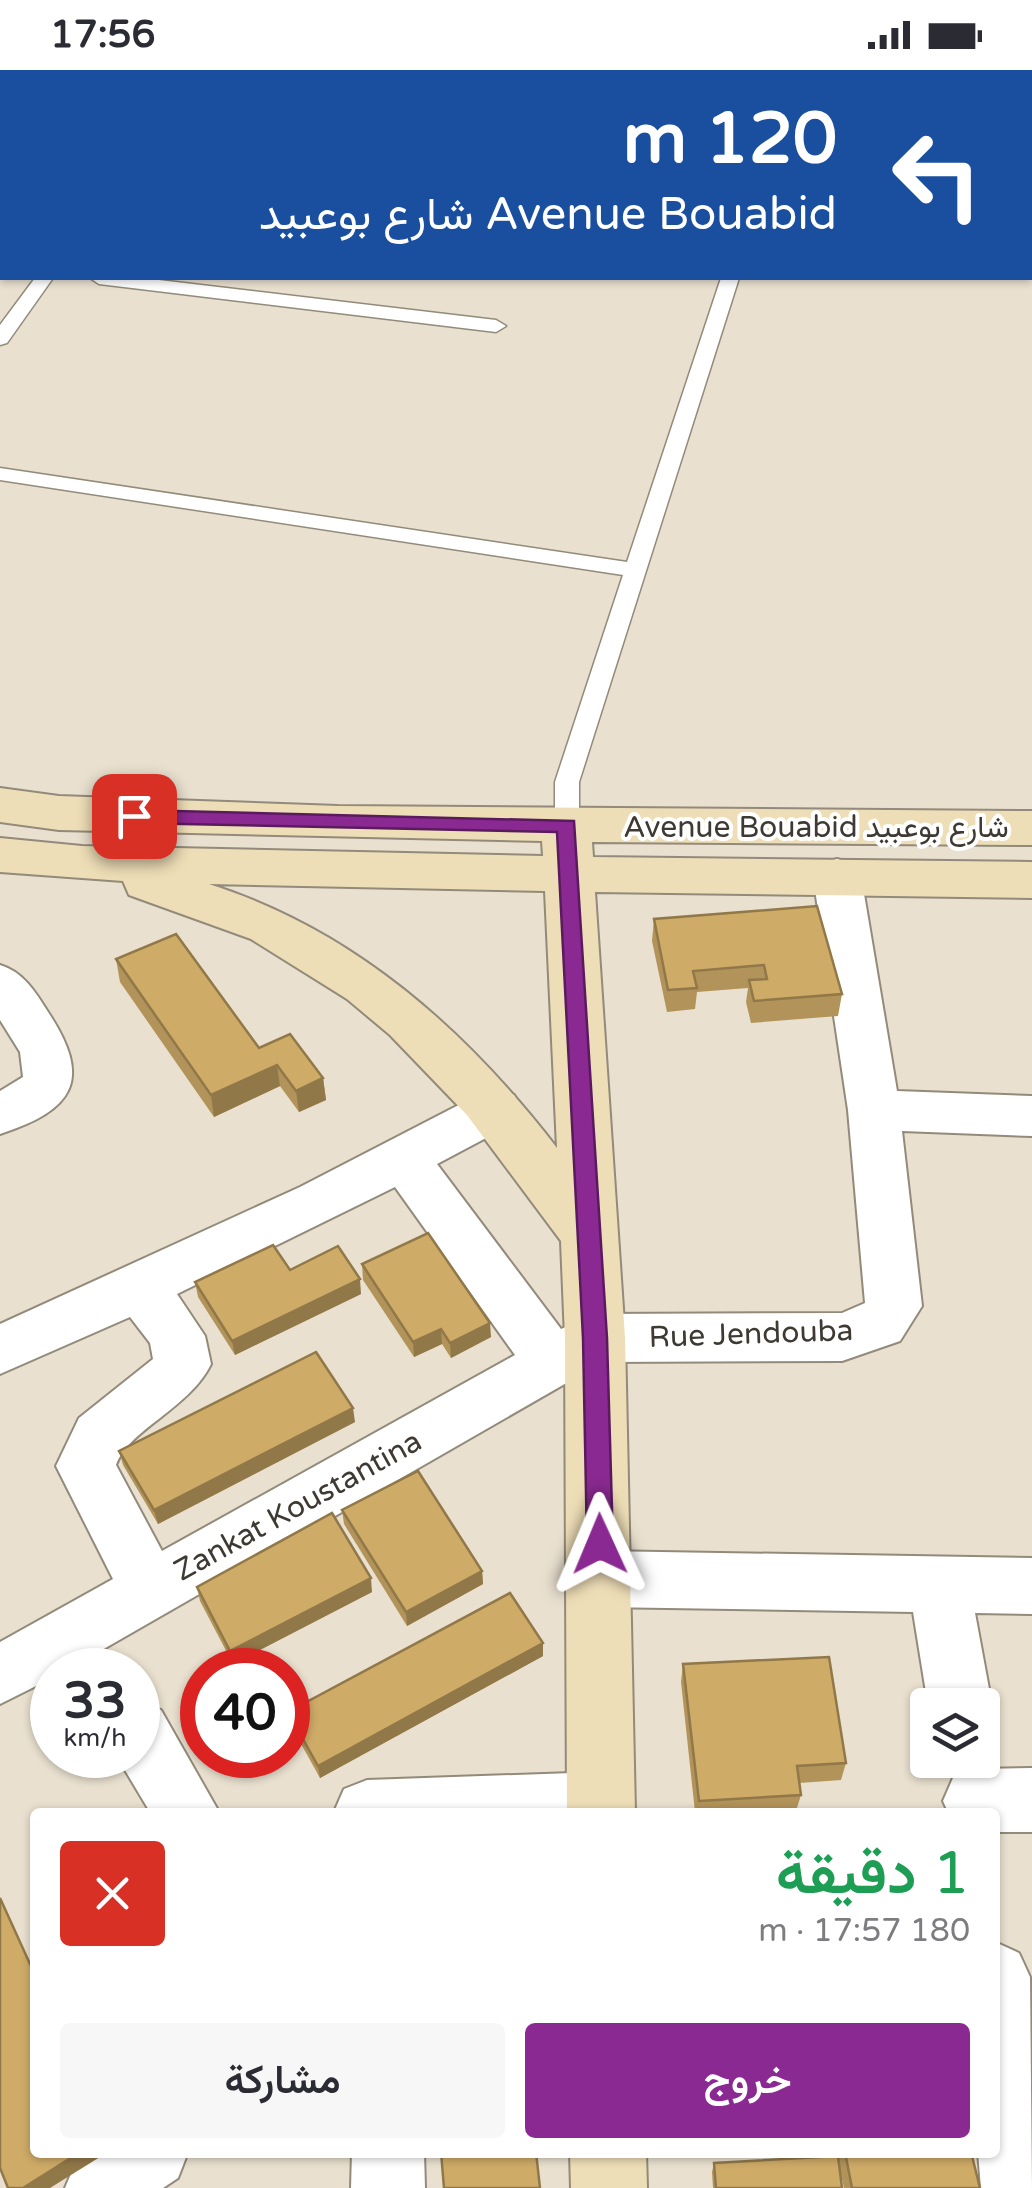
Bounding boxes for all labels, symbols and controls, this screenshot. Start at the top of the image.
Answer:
text: 17:56 [50,12,155,58]
text: 120 m [623,98,837,182]
icon: left [872,110,1002,240]
text: Avenue Bouabid شارع بوعبيد [259,188,837,242]
pin [92,774,177,859]
icon: arrive [107,789,162,844]
street label: Avenue Bouabid شارع بوعبيد [623,809,1009,847]
street label: Rue Jendouba [648,1312,854,1356]
street label: Zankat Koustantina [168,1423,428,1589]
position arrow [548,1492,652,1596]
speed limit sign: 40 [180,1648,310,1778]
text: 33 [64,1671,126,1731]
map controls [910,1688,1000,1778]
button: layers [910,1688,1000,1778]
text: km/h [64,1723,126,1753]
text: 1 دقيقة [776,1838,970,1910]
button: close [60,1841,165,1946]
text: 180 m · 17:57 [758,1912,970,1950]
button: مشاركة [60,2023,505,2138]
button: خروج [525,2023,970,2138]

